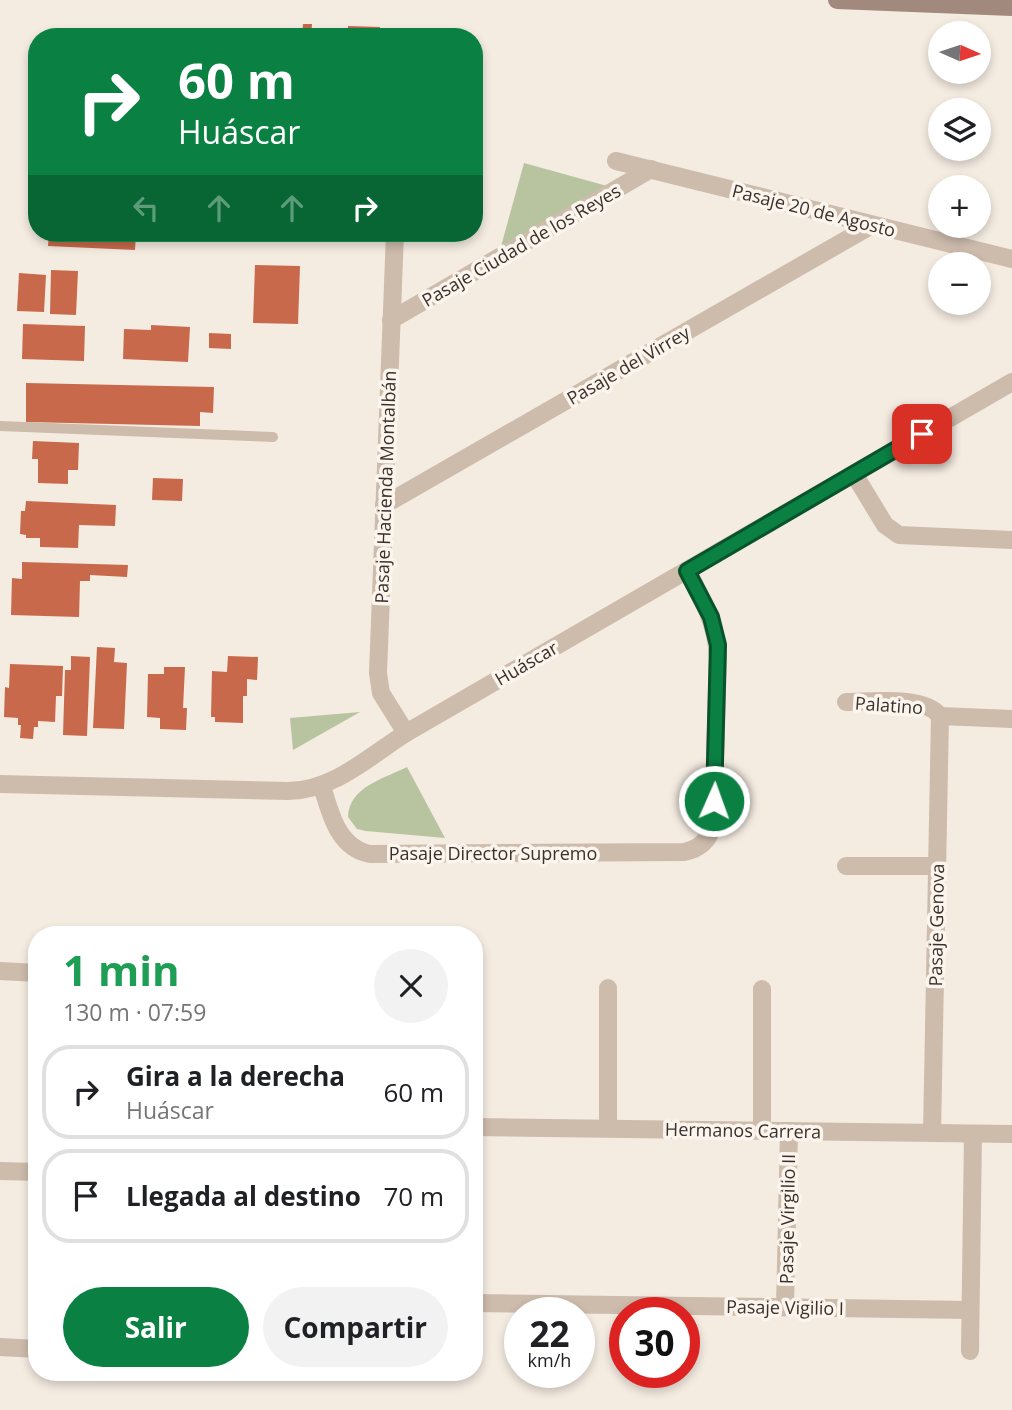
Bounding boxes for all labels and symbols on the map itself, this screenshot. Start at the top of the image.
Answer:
north arrow [928,21,990,84]
street label: Pasaje Ciudad de los Reyes [417,178,625,312]
street label: Pasaje 20 de Agosto [730,178,898,242]
street label: Pasaje del Virrey [562,320,695,410]
street label: Pasaje Hacienda Montalbán [369,370,401,604]
pin [892,404,952,464]
street label: Huáscar [490,635,562,691]
street label: Palatino [854,691,924,719]
position arrow [677,764,751,838]
street label: Pasaje Director Supremo [389,841,597,865]
street label: Pasaje Genova [923,863,949,987]
street label: Hermanos Carrera [665,1117,821,1143]
street label: Pasaje Virgilio II [774,1154,800,1284]
street label: Pasaje Vigilio I [726,1294,844,1320]
speed limit sign: 30 [609,1297,700,1388]

